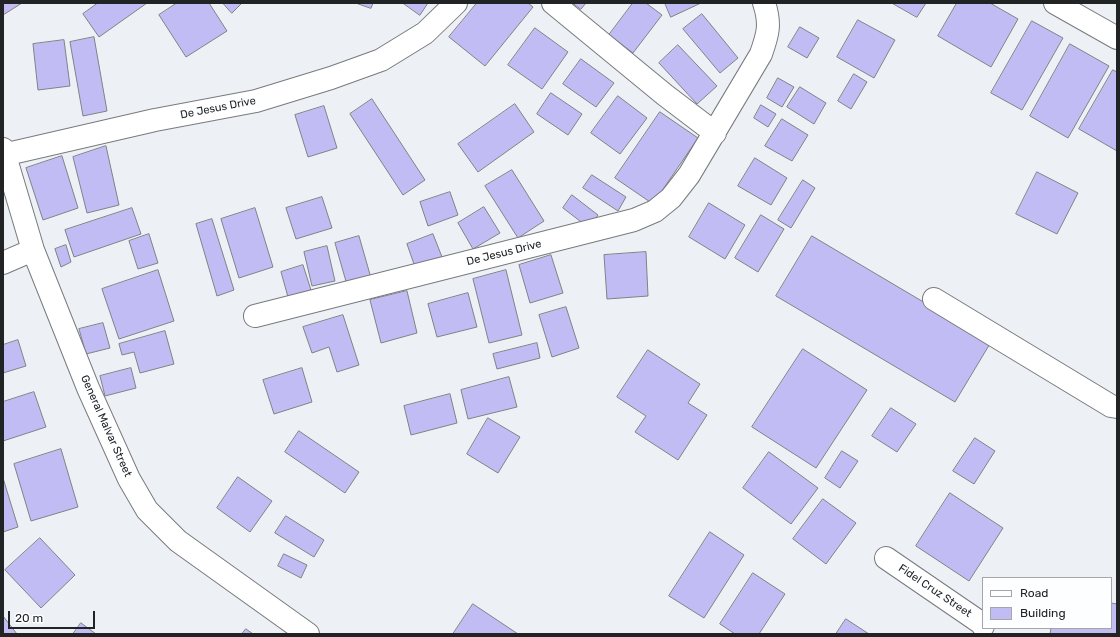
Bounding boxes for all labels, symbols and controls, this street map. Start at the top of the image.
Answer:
street label: De Jesus Drive [179,94,257,122]
street label: De Jesus Drive [465,237,543,269]
street label: General Malvar Street [78,373,134,479]
street label: Fidel Cruz Street [896,562,974,620]
legend [982,577,1112,629]
text: Road [1020,586,1048,600]
scale bar [10,603,97,629]
text: Building [1020,606,1066,620]
text: 20 m [15,611,43,625]

